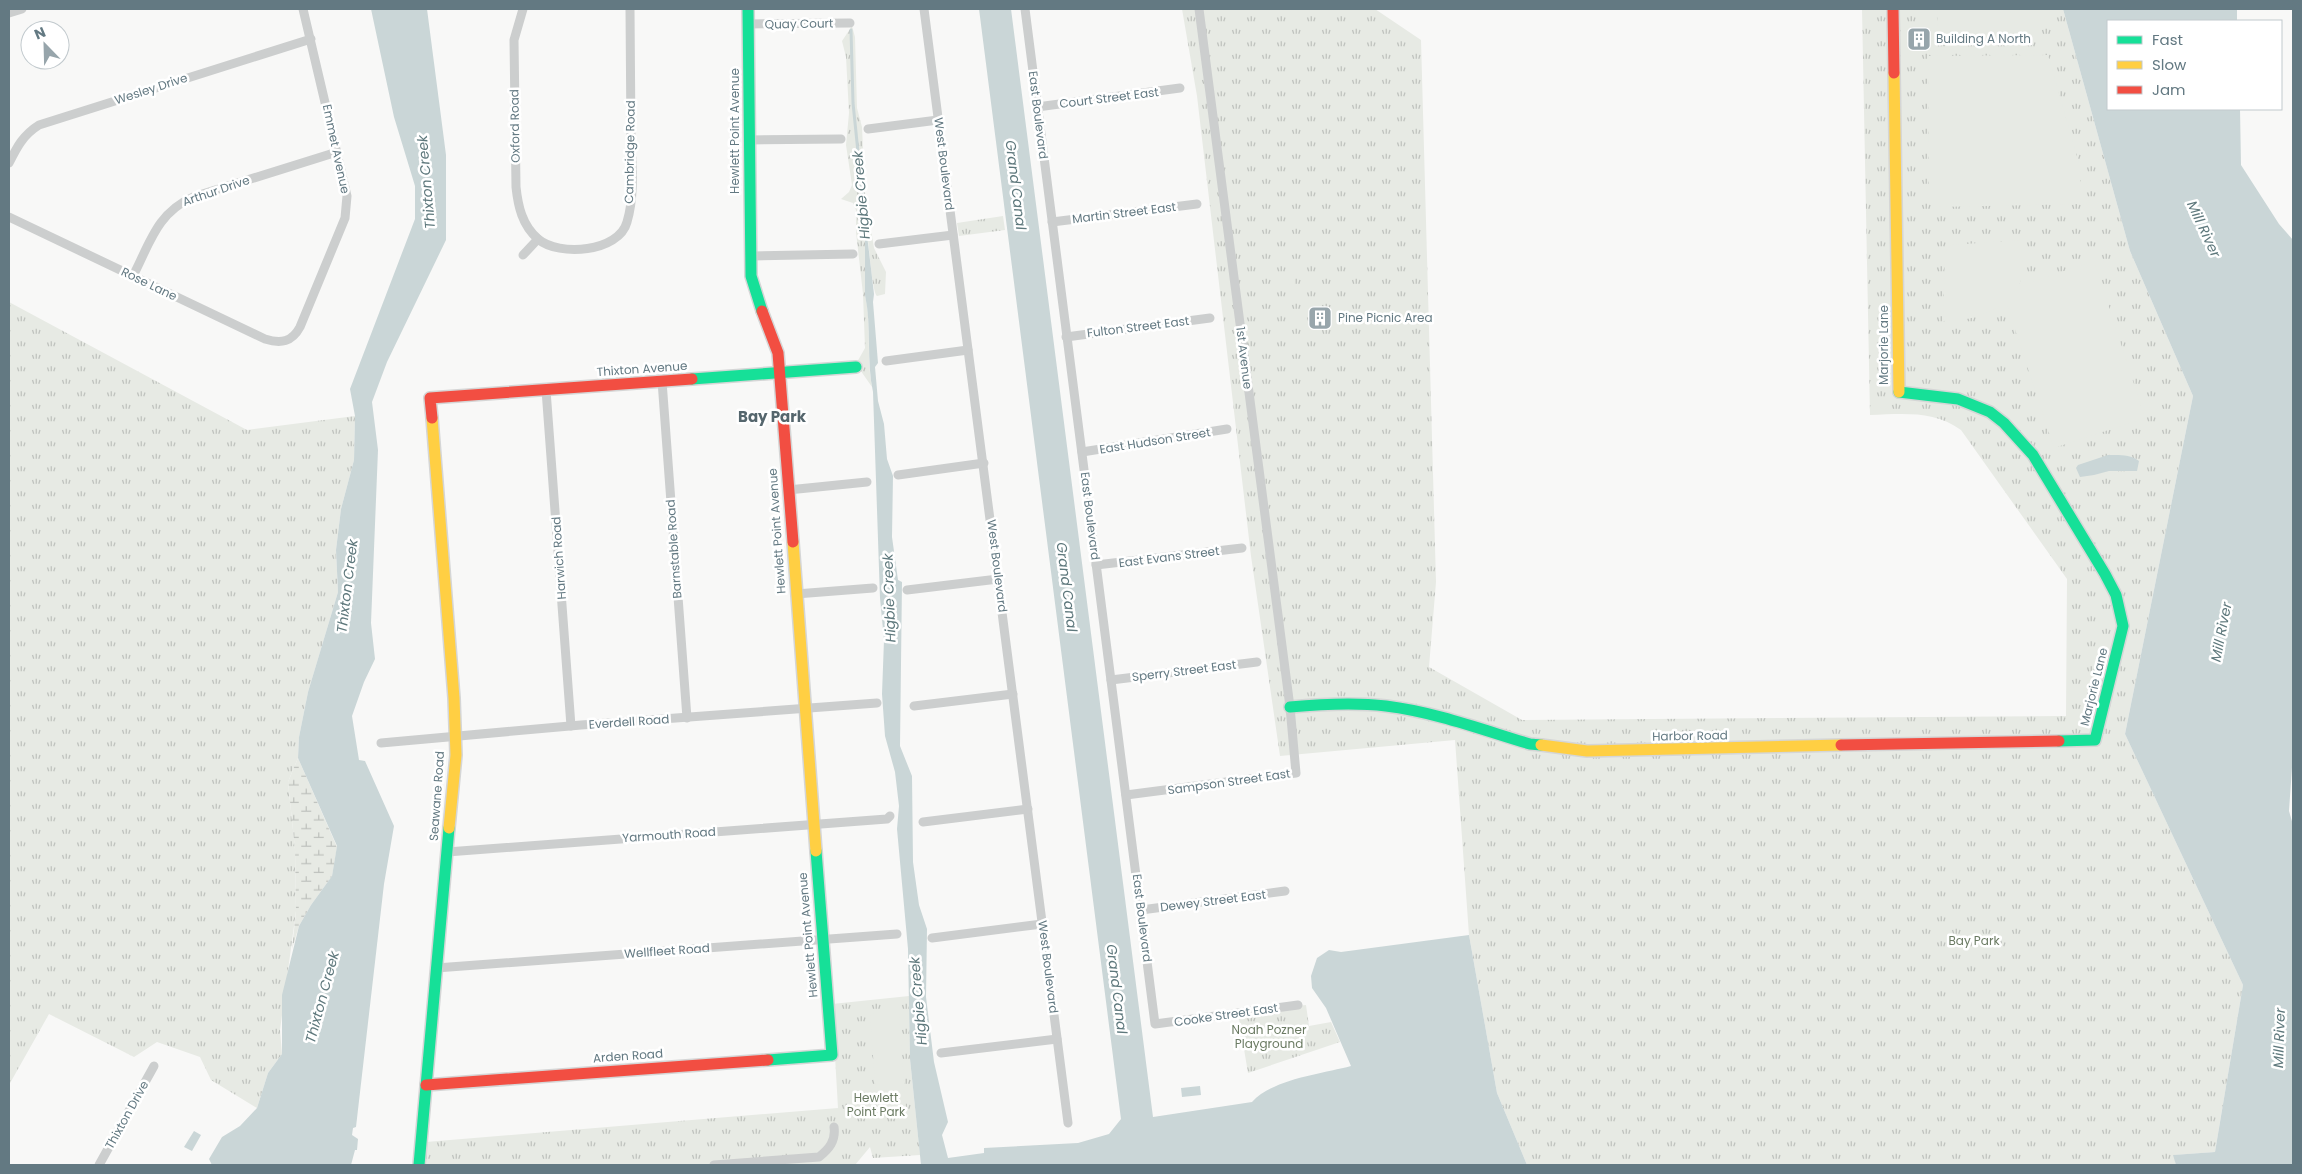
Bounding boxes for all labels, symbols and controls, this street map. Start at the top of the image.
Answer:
street label: Quay Court [765,14,833,33]
north arrow [20,20,70,70]
legend [2107,20,2282,110]
text: N [31,22,49,44]
building icon: Building A North [1906,26,1932,52]
text: Fast [2152,29,2183,50]
place label: Building A North [1936,30,2031,47]
text: Slow [2152,54,2187,75]
street label: Hewlett Point Avenue [726,68,743,194]
street label: Wesley Drive [112,69,190,108]
street label: East Boulevard [1025,70,1052,160]
text: Jam [2152,79,2186,100]
street label: Court Street East [1058,83,1160,112]
street label: Oxford Road [505,89,524,163]
street label: Cambridge Road [620,100,639,204]
street label: Emmet Avenue [319,103,354,195]
street label: West Boulevard [930,116,959,211]
water label: Thixton Creek [412,133,440,230]
water label: Grand Canal [1001,139,1031,232]
water label: Higbie Creek [847,149,875,240]
street label: Arthur Drive [180,171,252,210]
water label: Mill River [2182,197,2226,261]
street label: Martin Street East [1071,198,1177,227]
street label: Rose Lane [118,263,180,304]
building icon: Pine Picnic Area [1307,305,1333,331]
street label: Marjorie Lane [1875,305,1892,385]
place label: Pine Picnic Area [1338,309,1433,326]
street label: Fulton Street East [1086,312,1190,341]
street label: 1st Avenue [1232,326,1257,390]
street label: Thixton Avenue [596,357,688,380]
district label: Bay Park [738,406,807,427]
street label: East Hudson Street [1098,423,1212,458]
street label: Hewlett Point Avenue [764,468,789,594]
street label: East Boulevard [1077,471,1104,561]
street label: Barnstable Road [662,499,685,599]
street label: Harwich Road [547,516,570,600]
street label: West Boulevard [983,518,1012,613]
water label: Thixton Creek [331,537,363,634]
water label: Grand Canal [1052,541,1082,634]
street label: East Evans Street [1118,542,1220,571]
water label: Higbie Creek [877,552,901,643]
water label: Mill River [2205,600,2237,663]
street label: Marjorie Lane [2076,646,2111,728]
street label: Sperry Street East [1131,656,1237,685]
street label: Everdell Road [588,710,670,733]
street label: Harbor Road [1652,726,1728,745]
street label: Seawane Road [425,750,448,841]
street label: Sampson Street East [1166,764,1291,799]
street label: Yarmouth Road [622,823,716,846]
street label: Hewlett Point Avenue [794,872,821,998]
street label: East Boulevard [1129,873,1156,963]
street label: Dewey Street East [1159,886,1267,915]
street label: West Boulevard [1034,919,1063,1014]
park label: Bay Park [1948,932,2000,949]
street label: Wellfleet Road [624,939,710,962]
water label: Grand Canal [1102,943,1132,1036]
water label: Thixton Creek [300,948,344,1045]
water label: Higbie Creek [904,955,932,1046]
street label: Cooke Street East [1173,999,1279,1030]
water label: Mill River [2268,1007,2290,1068]
park label: Noah Pozner Playground [1232,1021,1307,1052]
street label: Arden Road [592,1045,664,1066]
street label: Thixton Drive [101,1077,152,1152]
park label: Hewlett Point Park [847,1089,906,1120]

